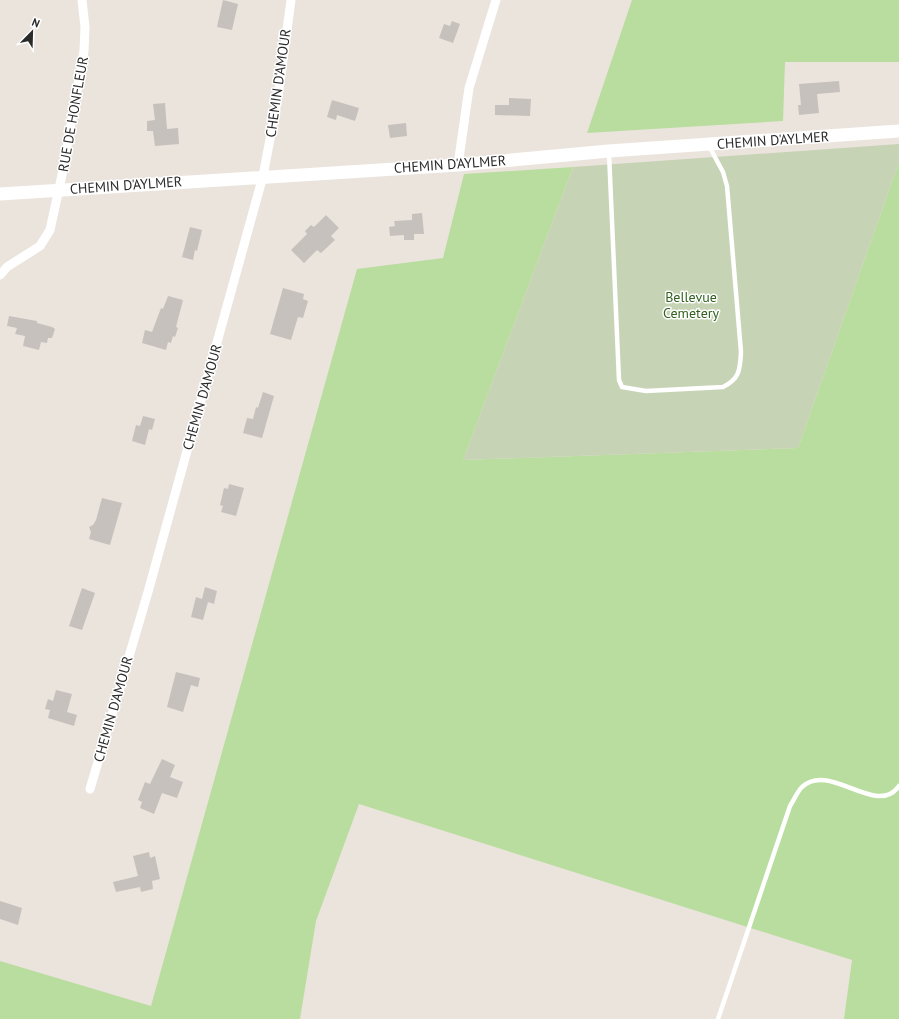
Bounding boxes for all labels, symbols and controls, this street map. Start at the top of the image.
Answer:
north arrow [12,12,52,52]
text: N [30,15,42,31]
street label: CHEMIN D'AMOUR [261,28,295,138]
street label: RUE DE HONFLEUR [54,55,92,173]
street label: CHEMIN D'AYLMER [716,127,830,153]
street label: CHEMIN D'AYLMER [393,151,507,177]
street label: CHEMIN D'AYLMER [69,172,183,198]
park label: Bellevue Cemetery [663,288,720,322]
street label: CHEMIN D'AMOUR [178,342,226,452]
street label: CHEMIN D'AMOUR [89,654,137,764]

